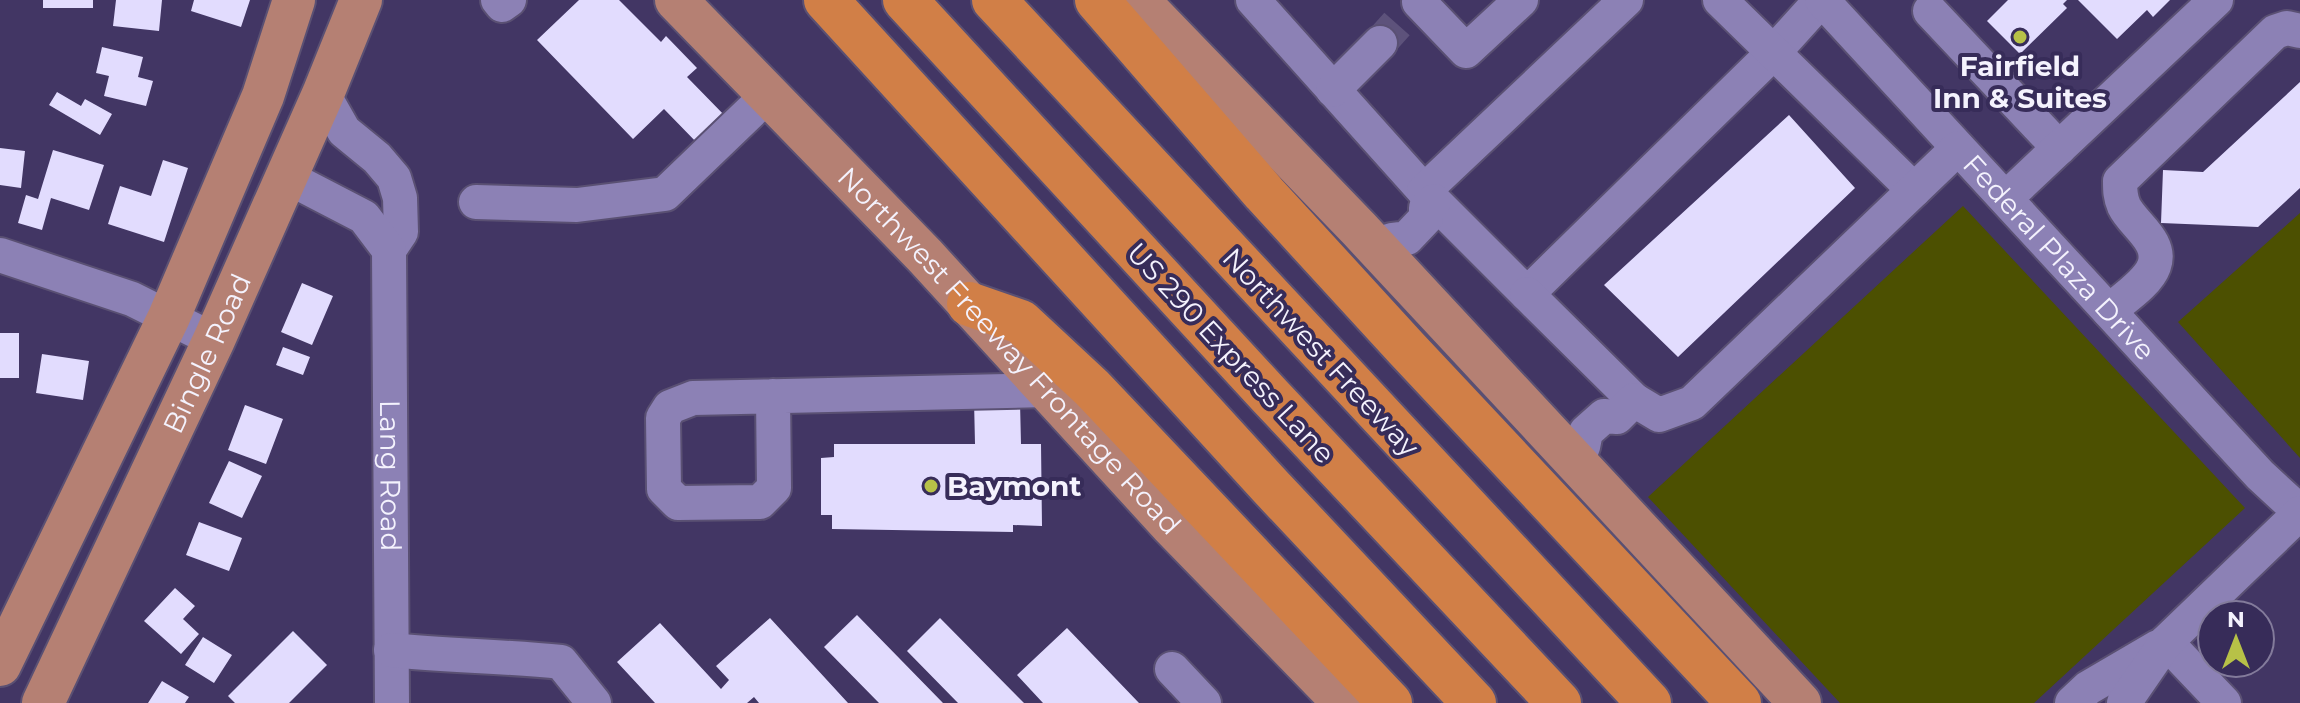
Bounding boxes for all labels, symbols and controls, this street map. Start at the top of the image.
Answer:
marker: Fairfield Inn & Suites [2011,28,2029,46]
place label: Fairfield Inn & Suites [1933,49,2107,115]
street label: Federal Plaza Drive [1956,148,2162,367]
street label: Northwest Freeway Frontage Road [831,160,1188,541]
street label: US 290 Express Lane [1120,236,1342,470]
street label: Northwest Freeway [1216,241,1427,464]
street label: Bingle Road [156,269,258,439]
street label: Lang Road [373,400,408,552]
place label: Baymont [947,469,1082,503]
marker: Baymont [922,477,940,495]
north arrow [2196,599,2276,679]
text: N [2227,606,2245,633]

